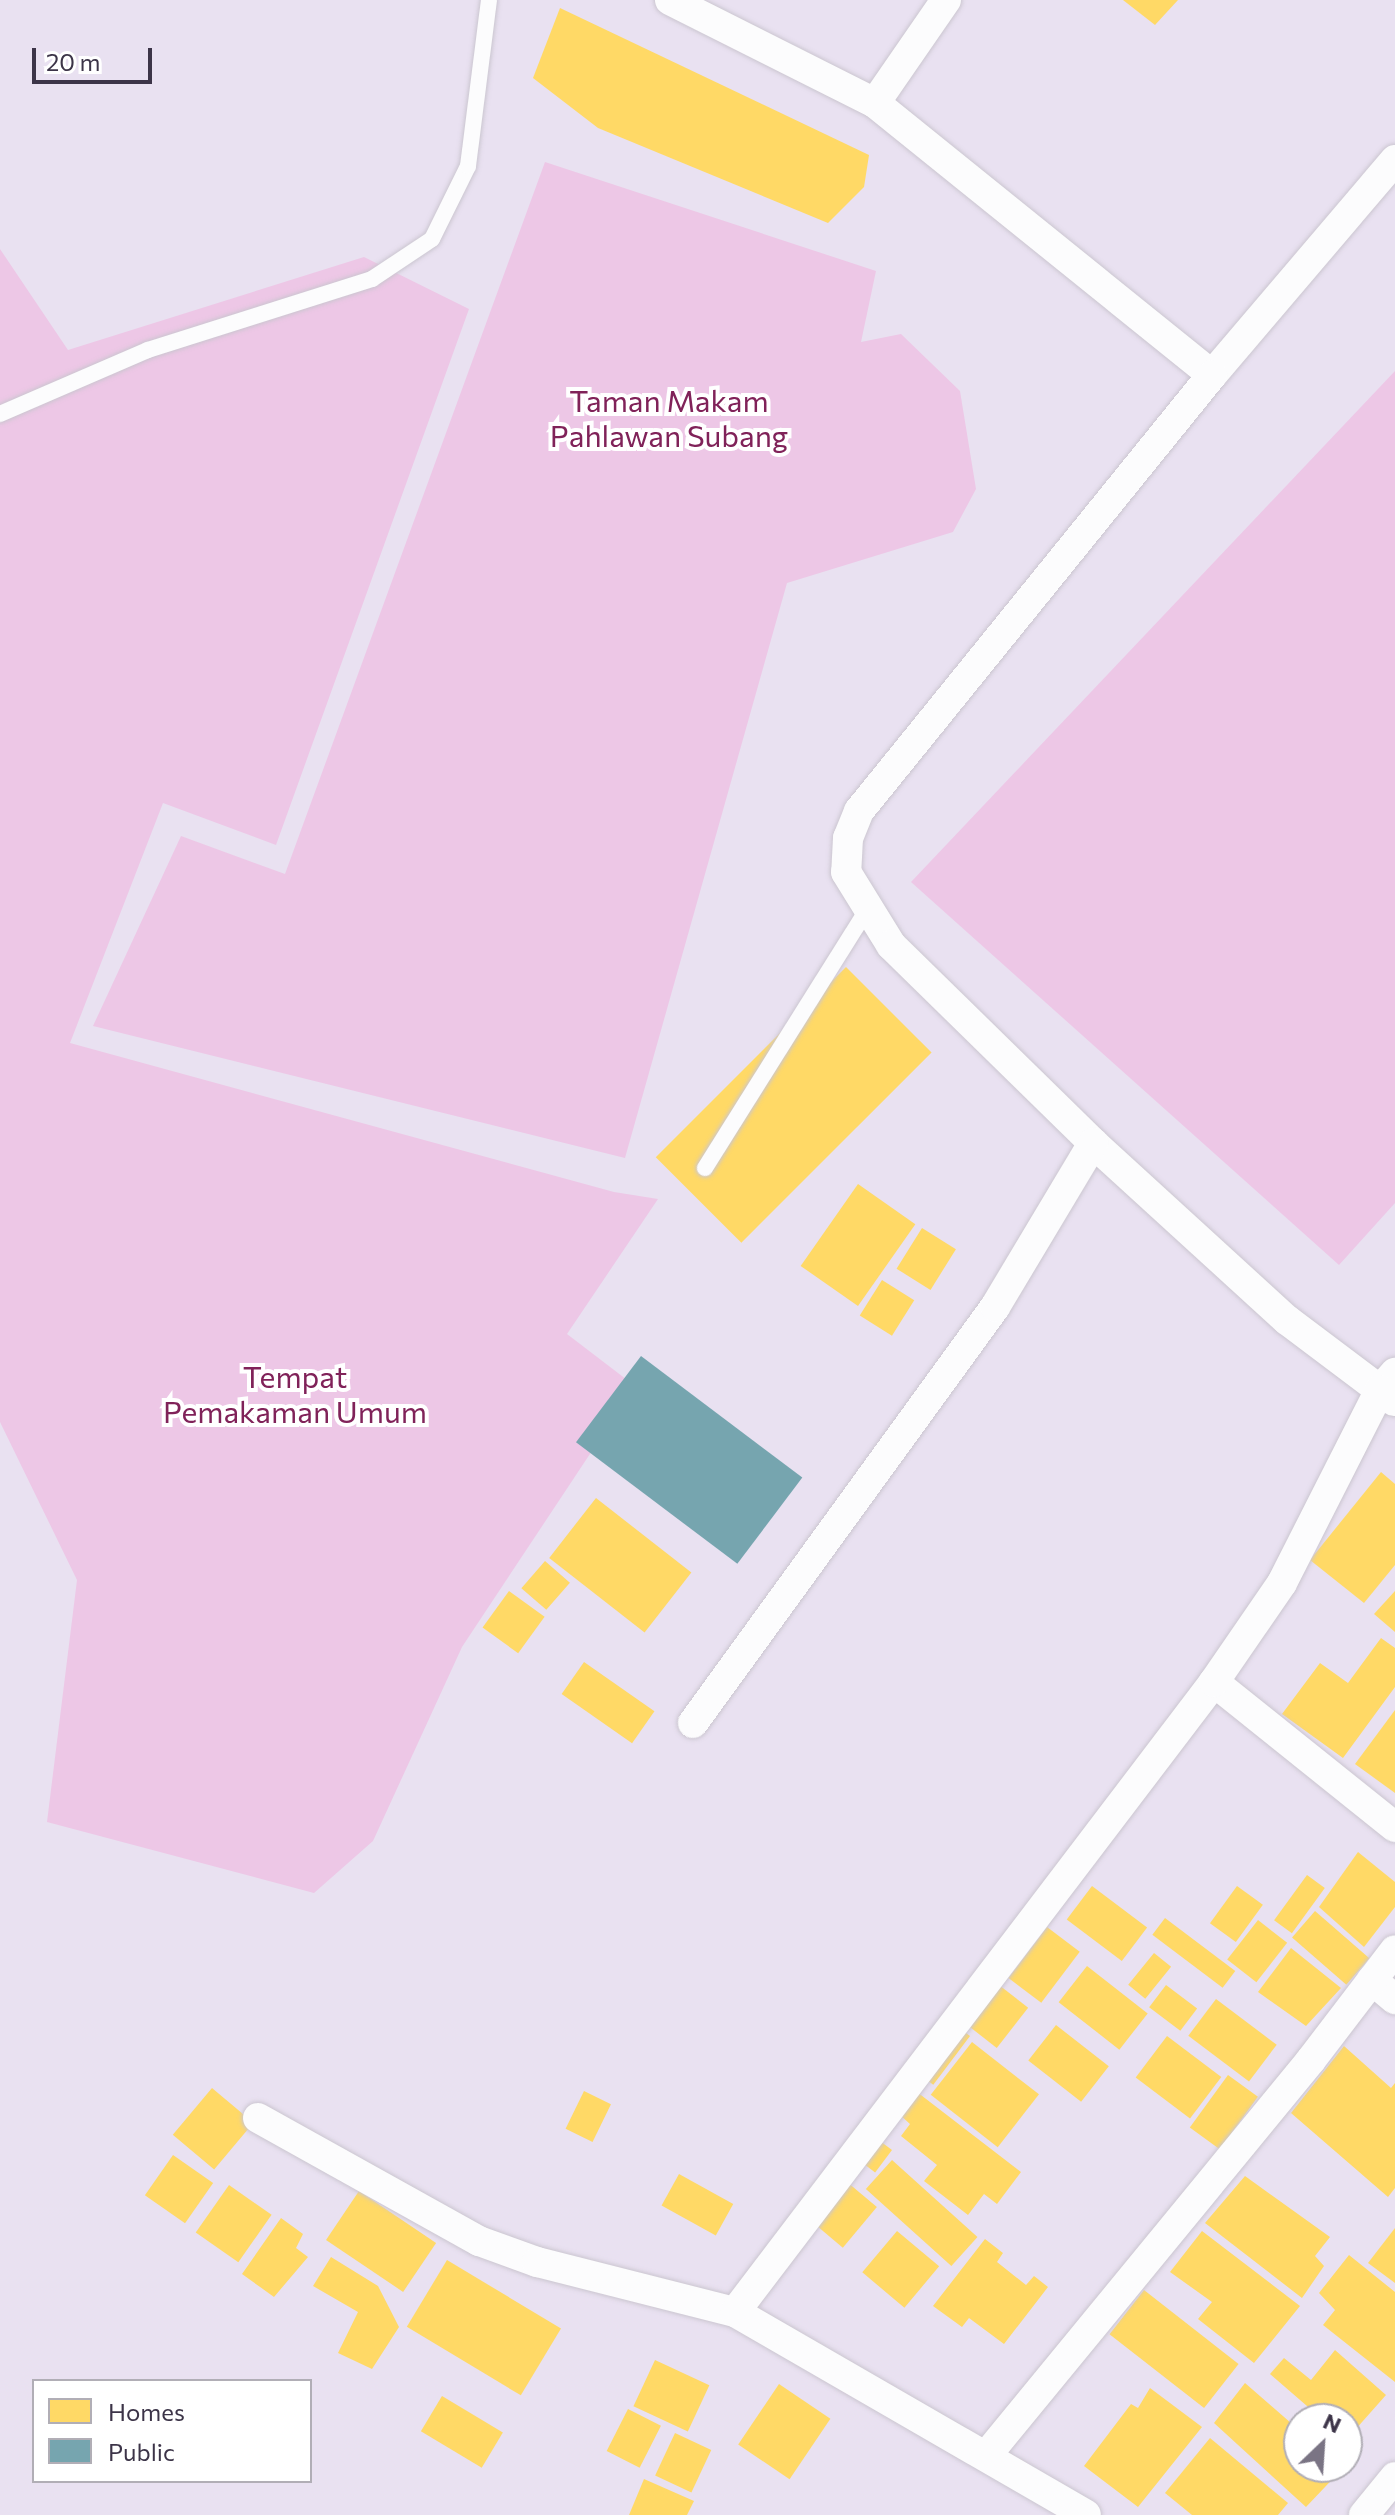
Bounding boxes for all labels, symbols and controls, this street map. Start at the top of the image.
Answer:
scale bar [36,32,156,82]
text: 20 m [46,47,100,76]
park label: Taman Makam Pahlawan Subang [550,382,788,452]
park label: Tempat Pemakaman Umum [163,1358,427,1428]
legend [32,2379,312,2483]
text: Homes [108,2397,185,2426]
north arrow [1283,2403,1363,2483]
text: N [1319,2407,1346,2438]
text: Public [108,2437,175,2466]

